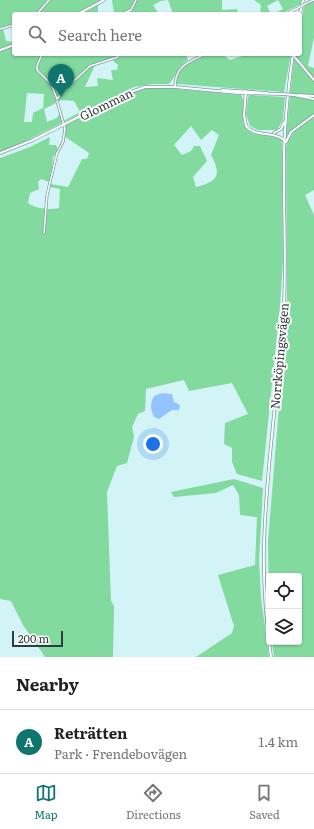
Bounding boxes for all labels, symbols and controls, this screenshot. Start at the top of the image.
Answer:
search box [12,12,302,56]
icon: search [26,23,48,45]
text: Search here [58,23,142,46]
pin: A [48,64,74,97]
street label: Glomman [76,83,136,125]
street label: Norrköpingsvägen [265,302,293,410]
your location [143,434,163,454]
map controls [266,573,302,645]
button: locate [266,573,302,609]
button: layers [266,609,302,645]
scale bar [12,629,63,648]
text: 200 m [18,630,49,646]
text: Nearby [16,671,79,696]
text: Reträtten [54,721,128,744]
text: A [24,732,34,751]
text: 1.4 km [259,732,298,751]
text: Park · Frendebovägen [54,744,187,763]
tab: Map [34,782,58,822]
tab: Directions [126,782,181,822]
tab: Saved [249,782,280,822]

